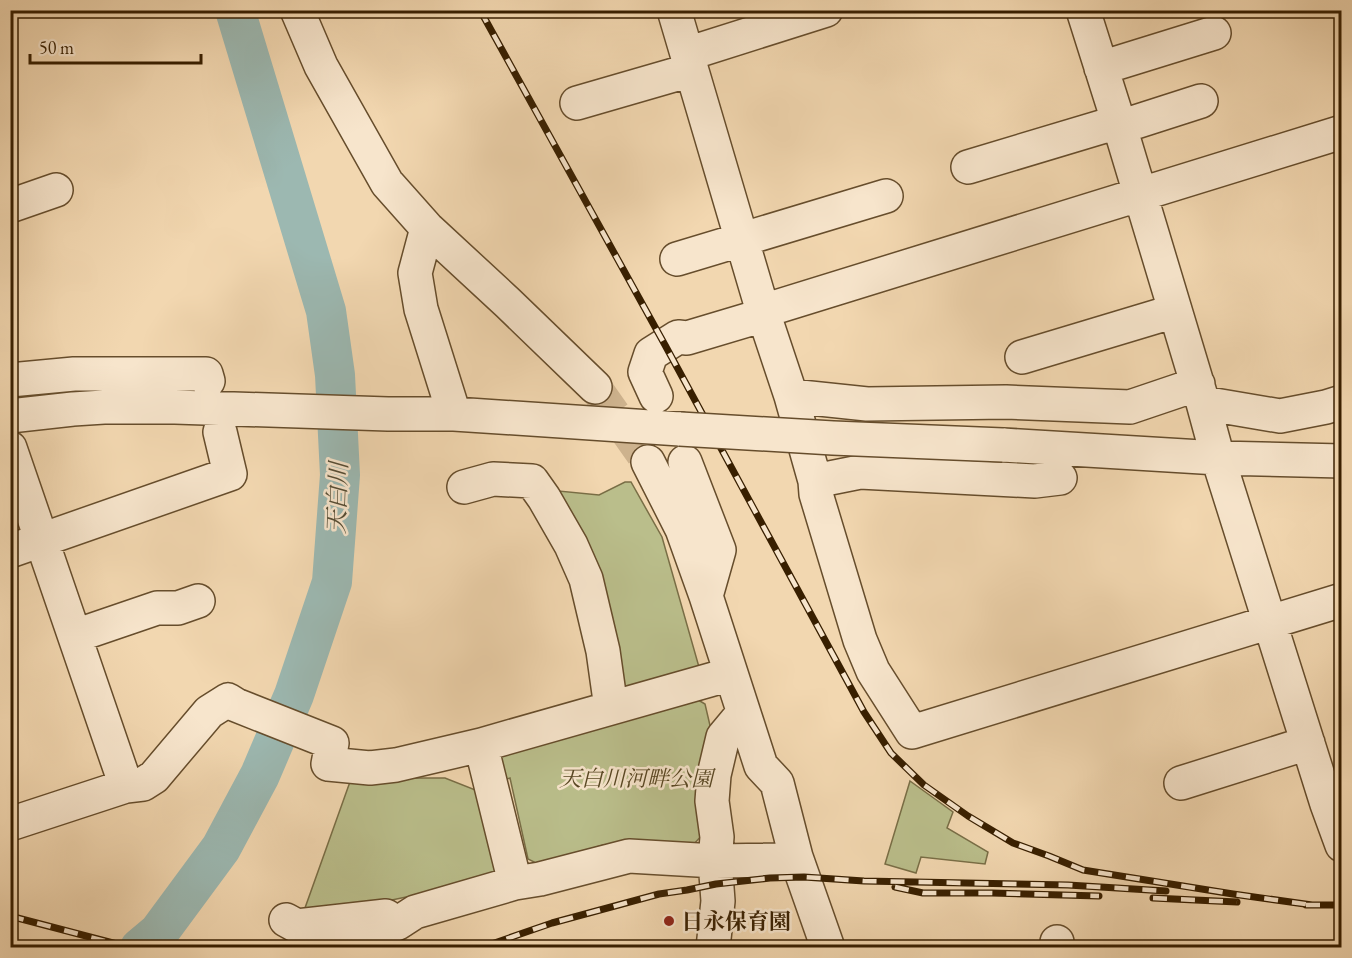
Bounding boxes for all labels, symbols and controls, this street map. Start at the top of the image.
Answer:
scale bar [30,27,201,65]
text: 50 m [39,36,74,59]
water label: 天白川 [320,458,354,535]
park label: 天白川河畔公園 [559,764,716,793]
place label: 日永保育園 [681,907,791,936]
marker: 日永保育園 [662,914,676,928]

